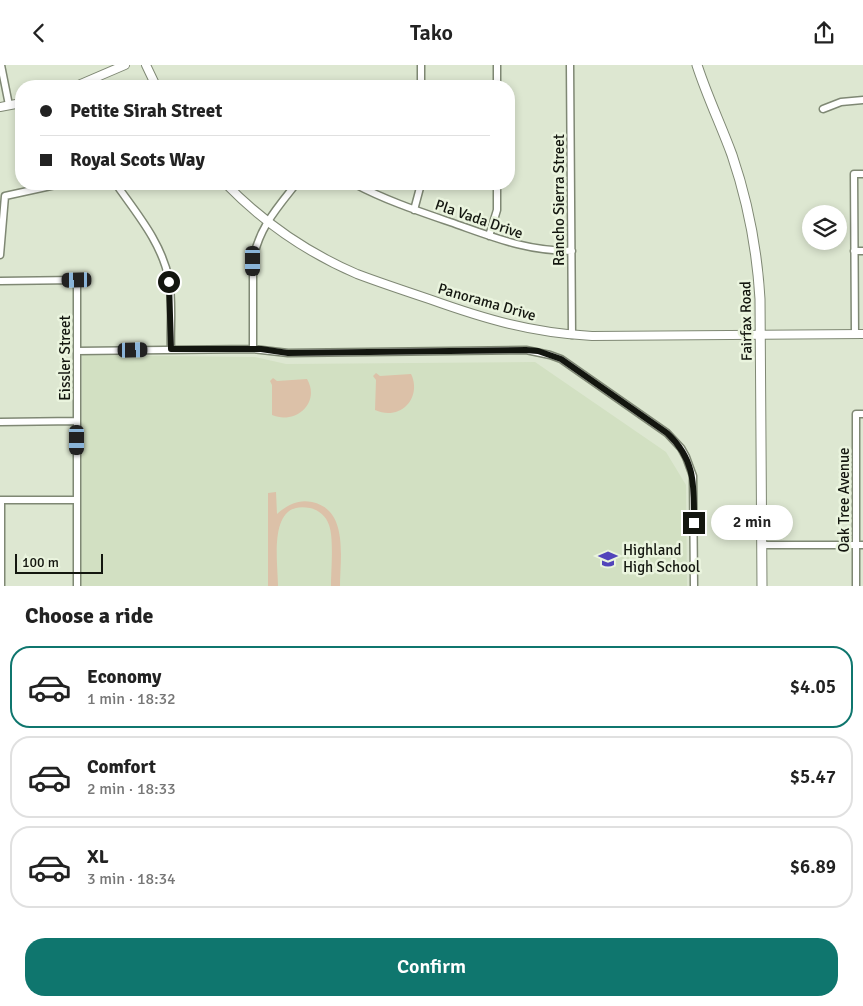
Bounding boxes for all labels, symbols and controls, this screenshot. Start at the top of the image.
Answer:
icon: back [25,19,53,47]
text: Tako [410,19,453,46]
icon: share [810,19,838,47]
text: Petite Sirah Street [70,99,222,123]
street label: Rancho Sierra Street [550,134,568,266]
text: Royal Scots Way [70,148,205,172]
street label: Pla Vada Drive [433,196,525,242]
map controls [802,205,847,250]
button: layers [802,205,847,250]
car [245,246,260,276]
route start [158,271,180,293]
car [61,272,92,288]
street label: Panorama Drive [436,279,538,325]
street label: Fairfax Road [736,281,756,361]
street label: Eissler Street [56,315,74,401]
car [117,342,148,358]
car [69,425,84,455]
street label: Oak Tree Avenue [835,447,853,553]
callout: 2 min [712,505,794,541]
route end [683,512,705,534]
text: 2 min [733,512,771,532]
place label: Highland High School [623,541,700,576]
school or university icon: Highland High School [597,548,619,570]
scale bar [15,551,102,574]
text: 100 m [22,554,59,571]
text: Choose a ride [25,602,153,629]
icon: car [27,665,72,710]
text: Economy [87,665,161,689]
text: $4.05 [790,675,836,699]
text: 1 min · 18:32 [87,689,176,709]
icon: car [27,755,72,800]
text: Comfort [87,755,156,779]
text: $5.47 [790,765,836,789]
text: 2 min · 18:33 [87,779,176,799]
icon: car [27,845,72,890]
text: XL [87,845,109,869]
text: $6.89 [790,855,836,879]
text: 3 min · 18:34 [87,869,176,889]
button: Confirm [25,938,838,996]

